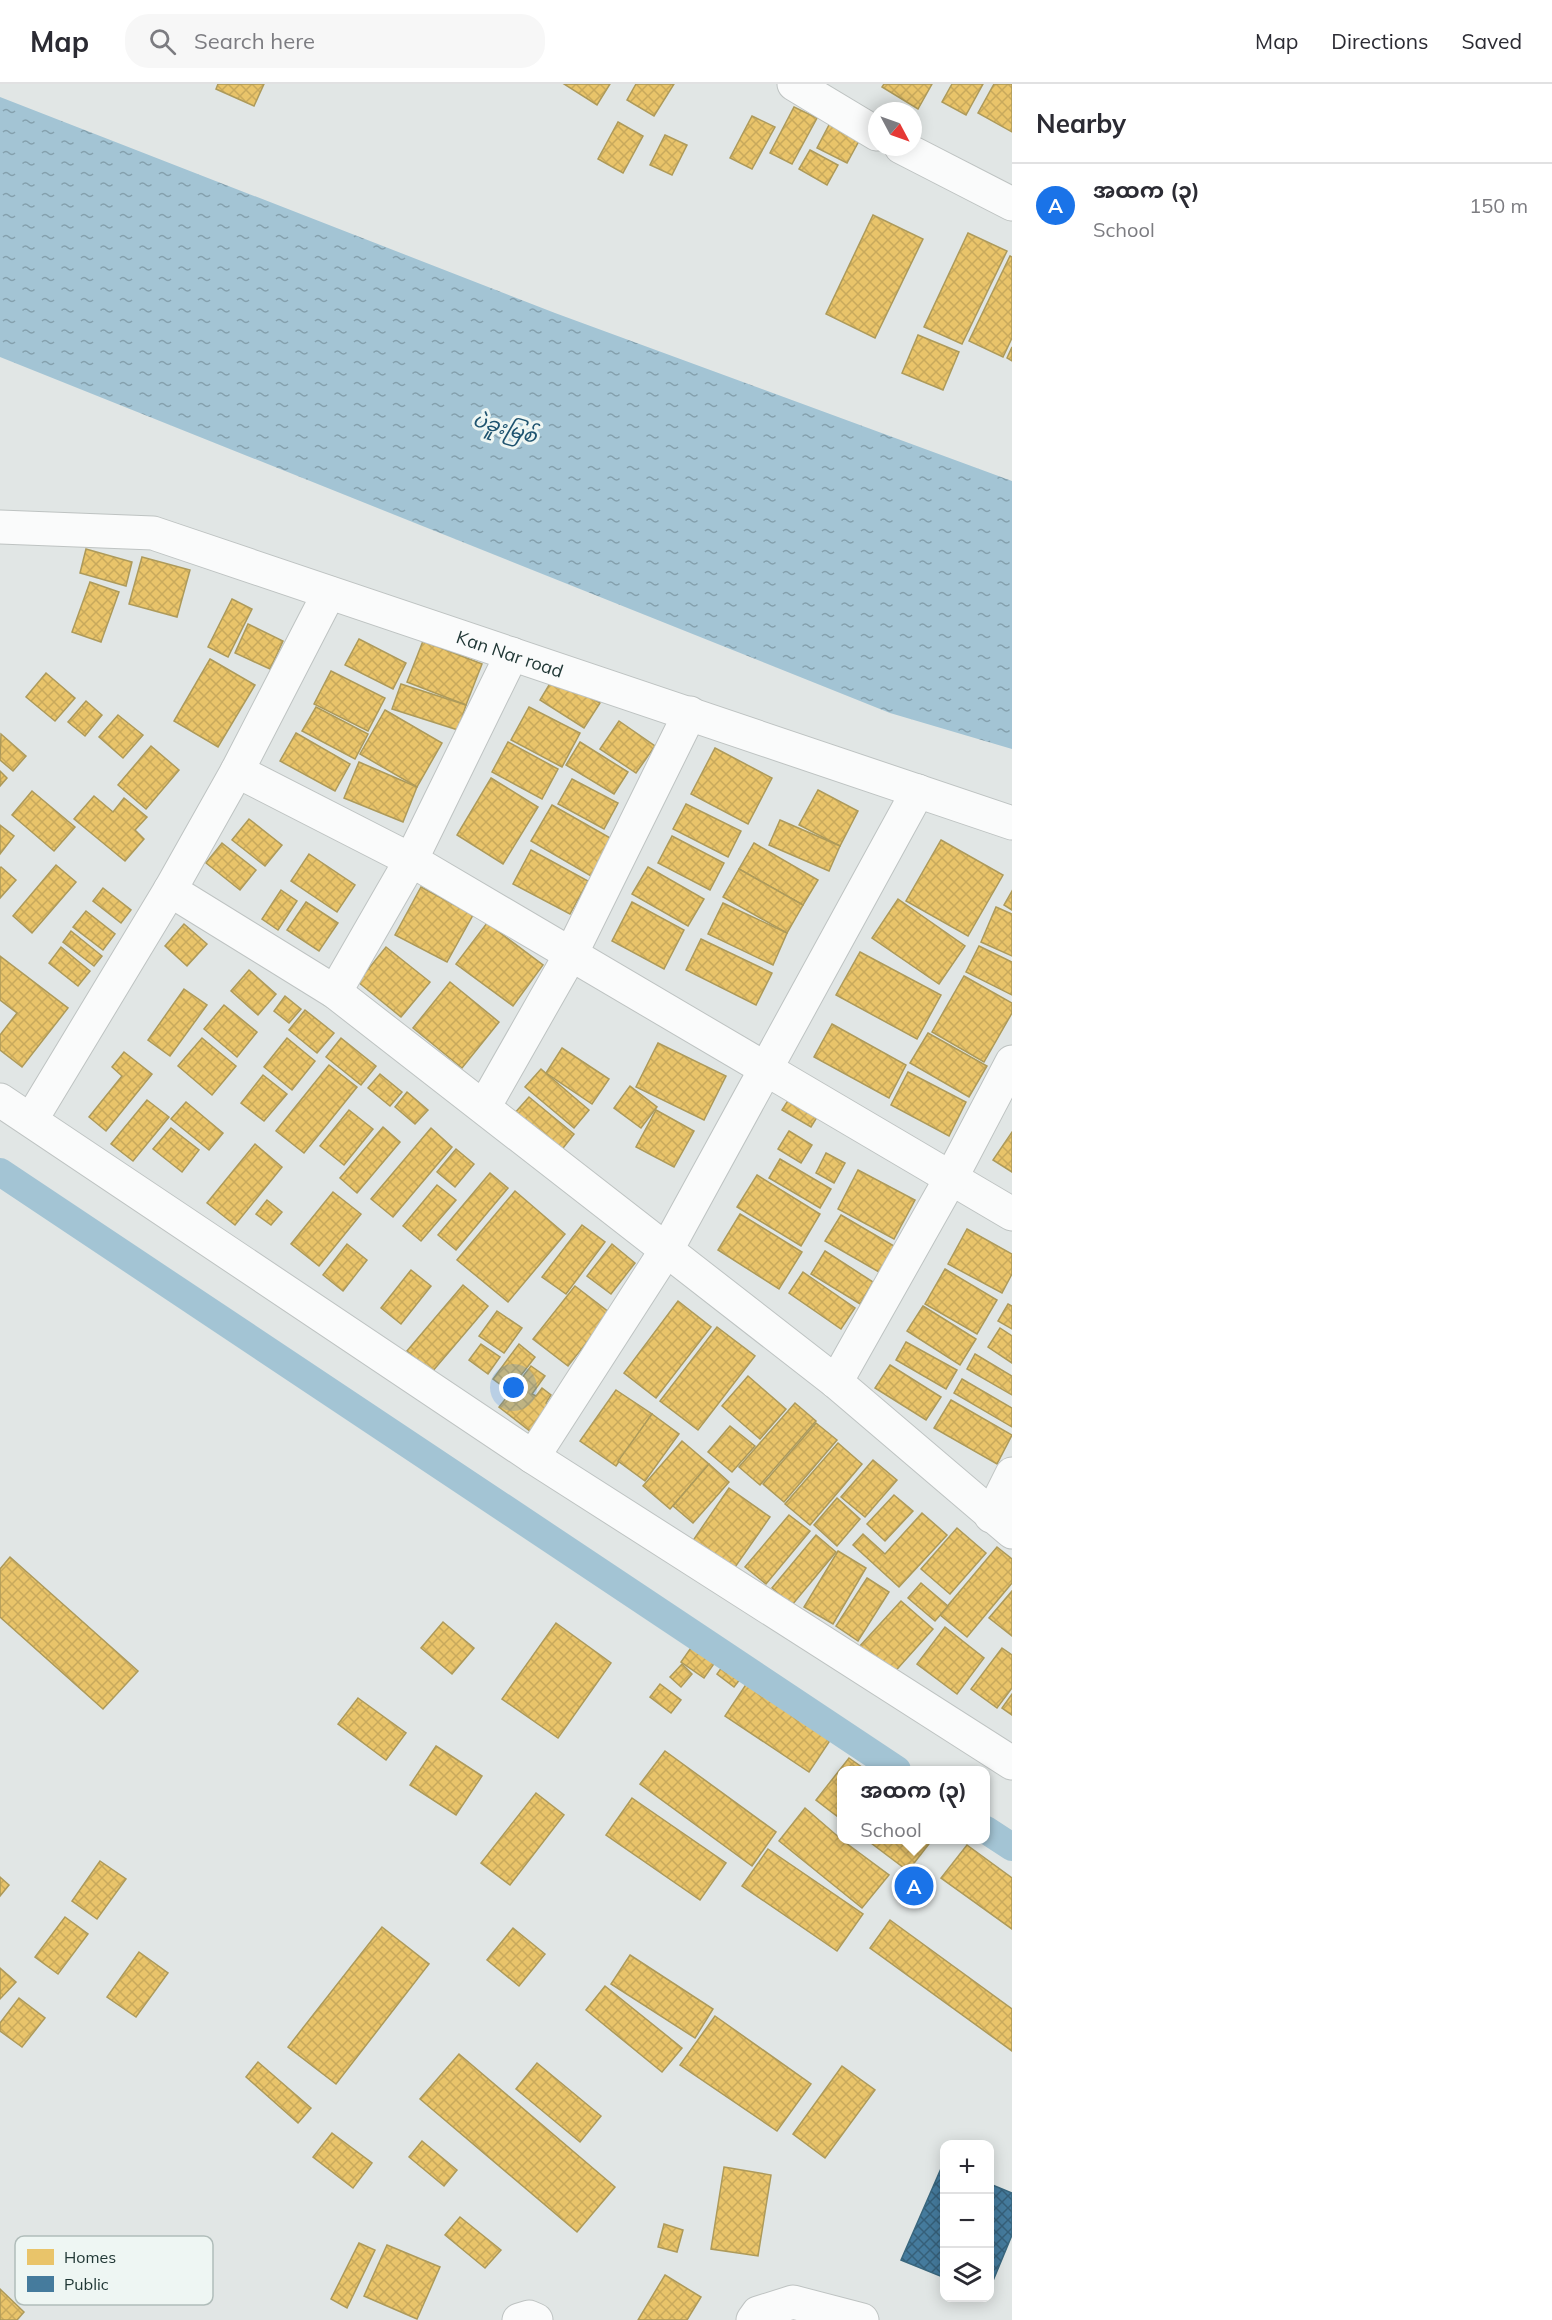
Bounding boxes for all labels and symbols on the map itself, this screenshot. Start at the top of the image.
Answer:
north arrow [868,102,922,156]
water label: ပဲခူးမြစ် [469,405,542,453]
street label: Kan Nar road [454,625,567,682]
your location [499,1373,528,1402]
pin: A [894,1864,934,1908]
legend [15,2236,213,2305]
text: Homes [64,2247,116,2267]
text: Public [64,2274,109,2294]

